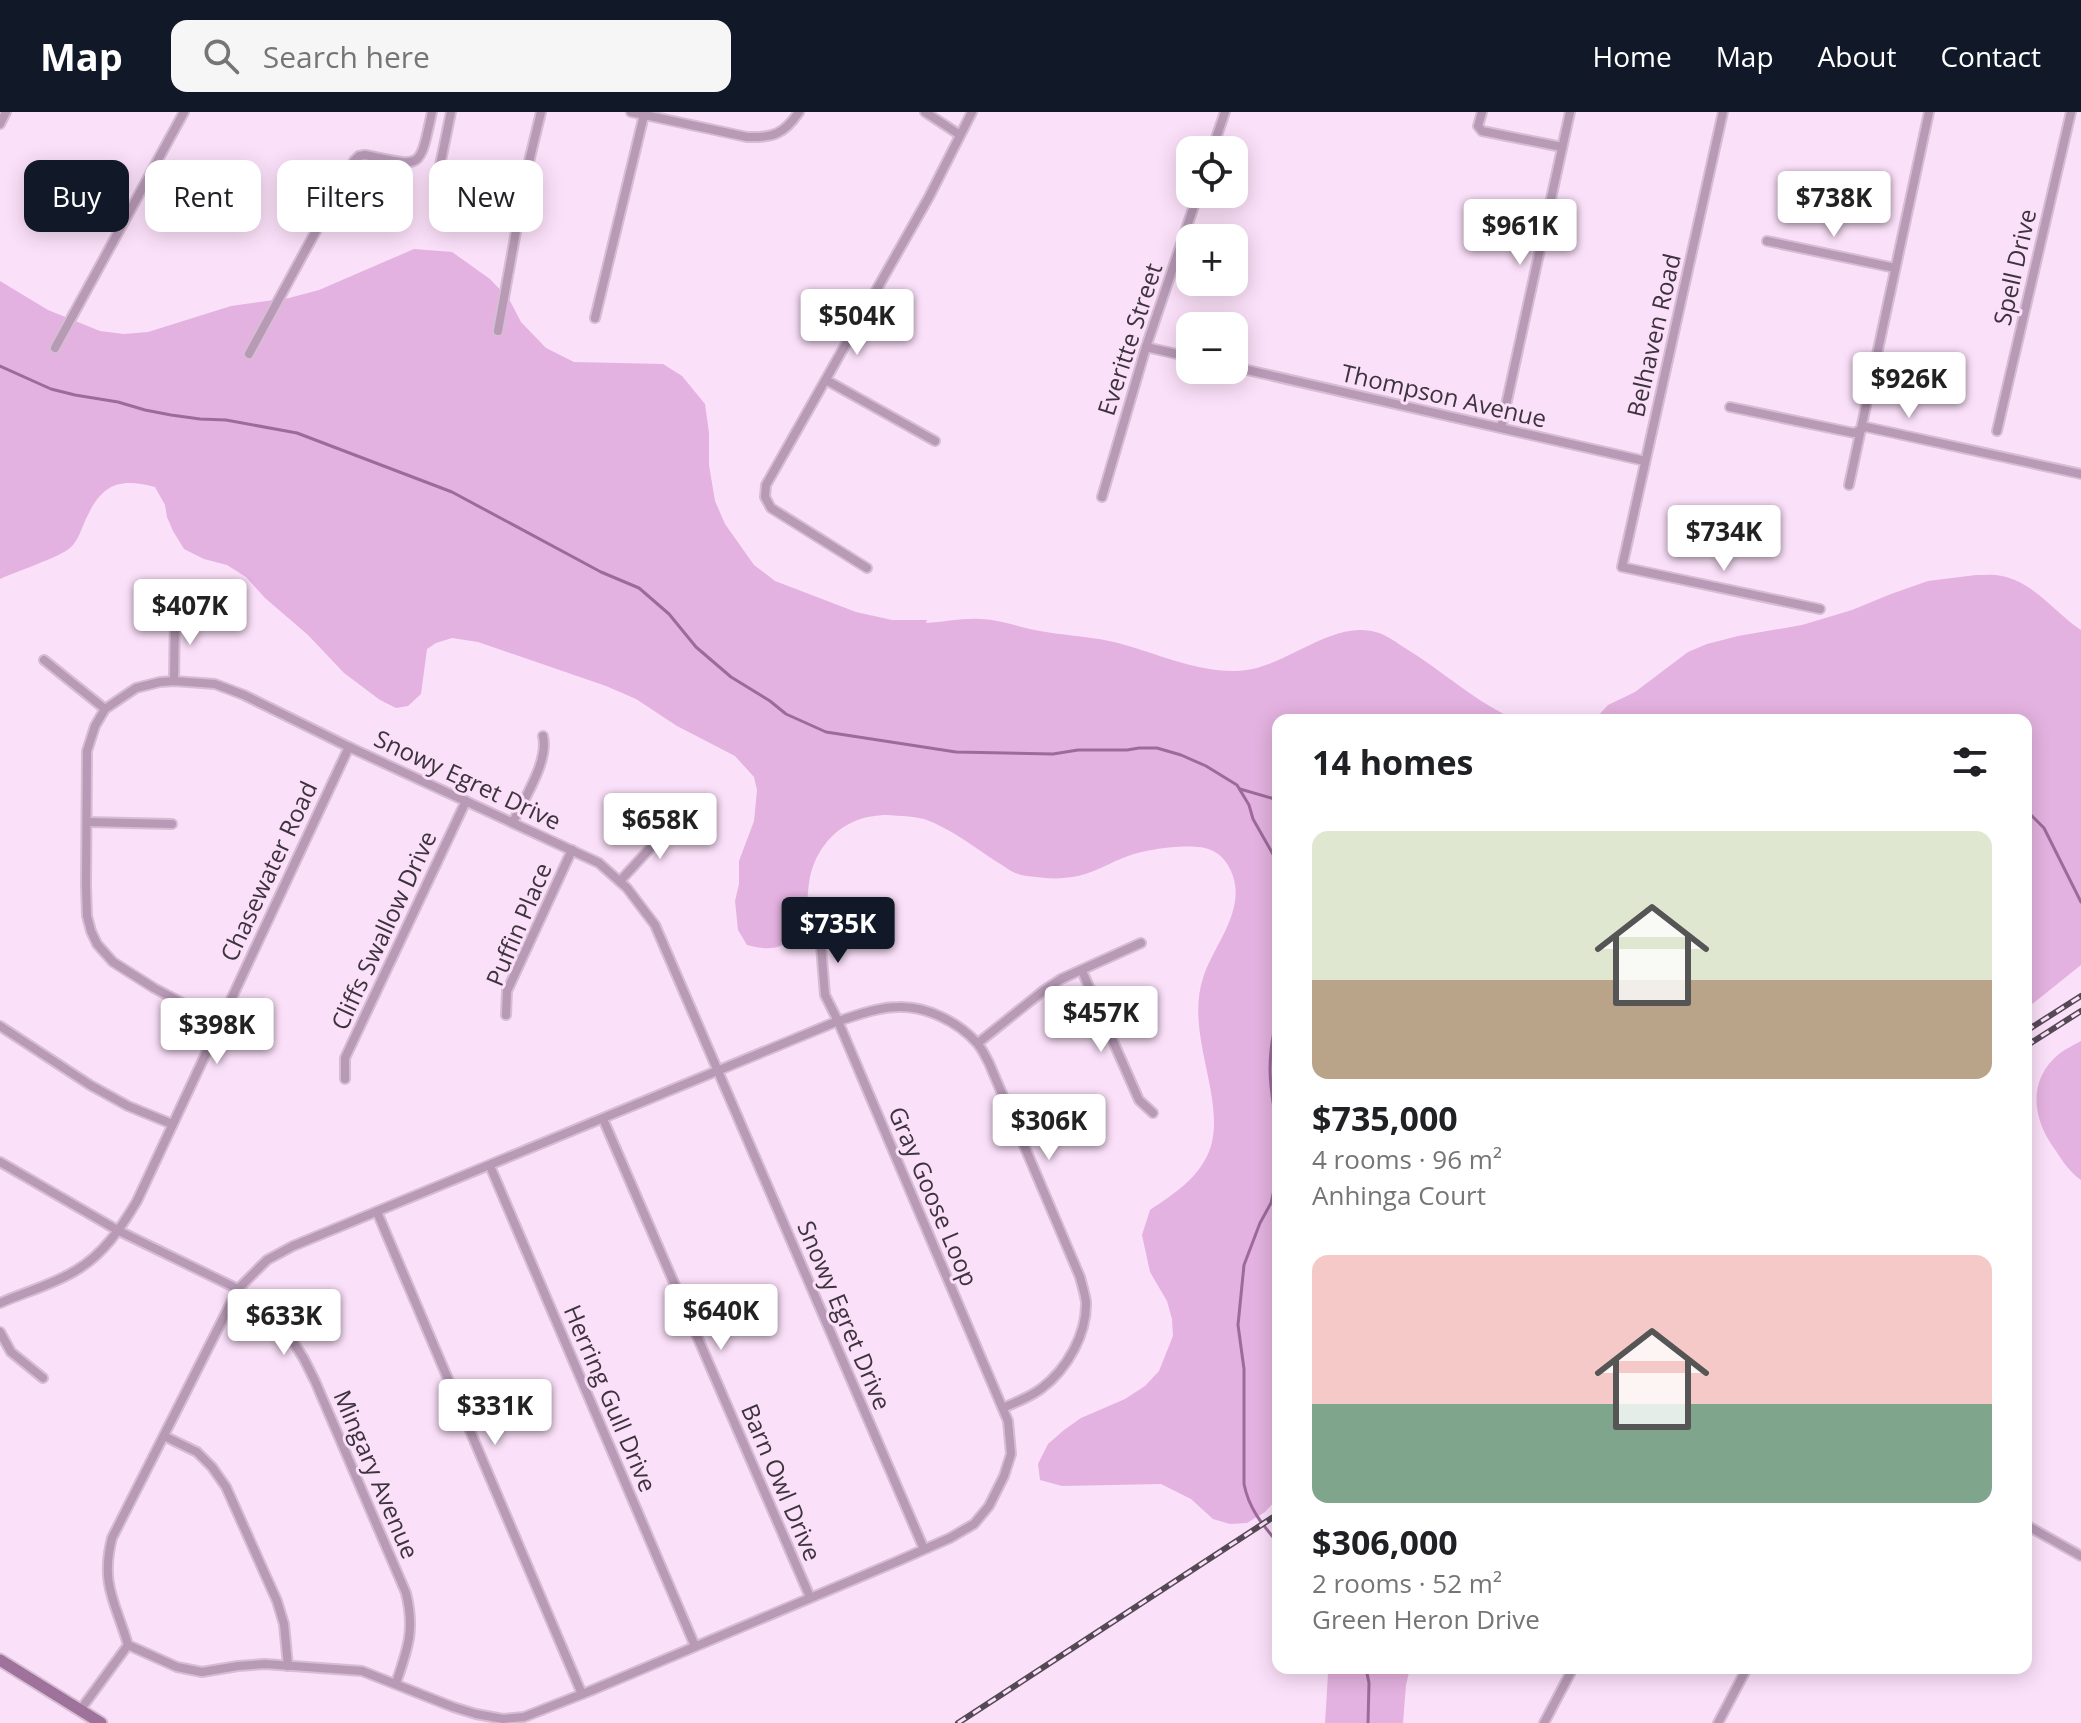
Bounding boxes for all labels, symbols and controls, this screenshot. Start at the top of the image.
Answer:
search box [171,20,731,92]
text: Map [40,30,123,82]
icon: search [199,34,243,78]
text: Search here [263,36,430,77]
text: Home [1593,37,1672,75]
text: Map [1716,37,1774,75]
text: About [1818,37,1896,75]
text: Contact [1940,37,2041,75]
map controls [1176,136,1248,384]
button: locate [1176,136,1248,208]
chip: Buy [24,160,129,232]
chip: Rent [145,160,261,232]
chip: Filters [277,160,413,232]
chip: New [429,160,543,232]
pin: $738K [1778,171,1890,239]
text: $738K [1796,179,1872,215]
pin: $961K [1464,199,1576,267]
street label: Spell Drive [1985,206,2043,328]
text: $961K [1482,207,1558,243]
button: + [1176,224,1248,296]
street label: Belhaven Road [1618,250,1688,420]
street label: Everitte Street [1089,259,1169,419]
pin: $504K [801,289,913,357]
text: $504K [819,297,895,333]
button: − [1176,312,1248,384]
pin: $926K [1853,352,1965,420]
street label: Thompson Avenue [1338,355,1550,435]
text: $926K [1871,360,1947,396]
pin: $734K [1668,505,1780,573]
text: $734K [1686,513,1762,549]
pin: $407K [134,579,246,647]
text: $407K [152,587,228,623]
street label: Snowy Egret Drive [369,721,567,837]
text: 14 homes [1312,739,1473,785]
icon: filters [1948,740,1992,784]
street label: Chasewater Road [212,775,324,967]
pin: $658K [604,793,716,861]
text: $658K [622,801,698,837]
street label: Cliffs Swallow Drive [322,825,444,1035]
street label: Puffin Place [477,857,559,991]
icon: home [1580,883,1724,1027]
pin: $735K [782,897,894,965]
text: $735K [800,905,876,941]
pin: $457K [1045,986,1157,1054]
text: $457K [1063,994,1139,1030]
pin: $398K [161,998,273,1066]
text: $398K [179,1006,255,1042]
pin: $306K [993,1094,1105,1162]
text: $735,000 [1312,1095,1458,1141]
street label: Gray Goose Loop [881,1101,987,1291]
text: $306K [1011,1102,1087,1138]
text: 4 rooms · 96 m² [1312,1141,1502,1177]
text: Anhinga Court [1312,1177,1486,1213]
street label: Snowy Egret Drive [790,1215,900,1415]
pin: $640K [665,1284,777,1352]
pin: $633K [228,1289,340,1357]
text: $640K [683,1292,759,1328]
text: $633K [246,1297,322,1333]
street label: Herring Gull Drive [557,1299,665,1497]
icon: home [1580,1307,1724,1451]
pin: $331K [439,1379,551,1447]
street label: Mingary Avenue [327,1385,427,1563]
text: $331K [457,1387,533,1423]
street label: Barn Owl Drive [734,1398,830,1566]
text: $306,000 [1312,1519,1458,1565]
text: 2 rooms · 52 m² [1312,1565,1502,1601]
text: Green Heron Drive [1312,1601,1540,1637]

